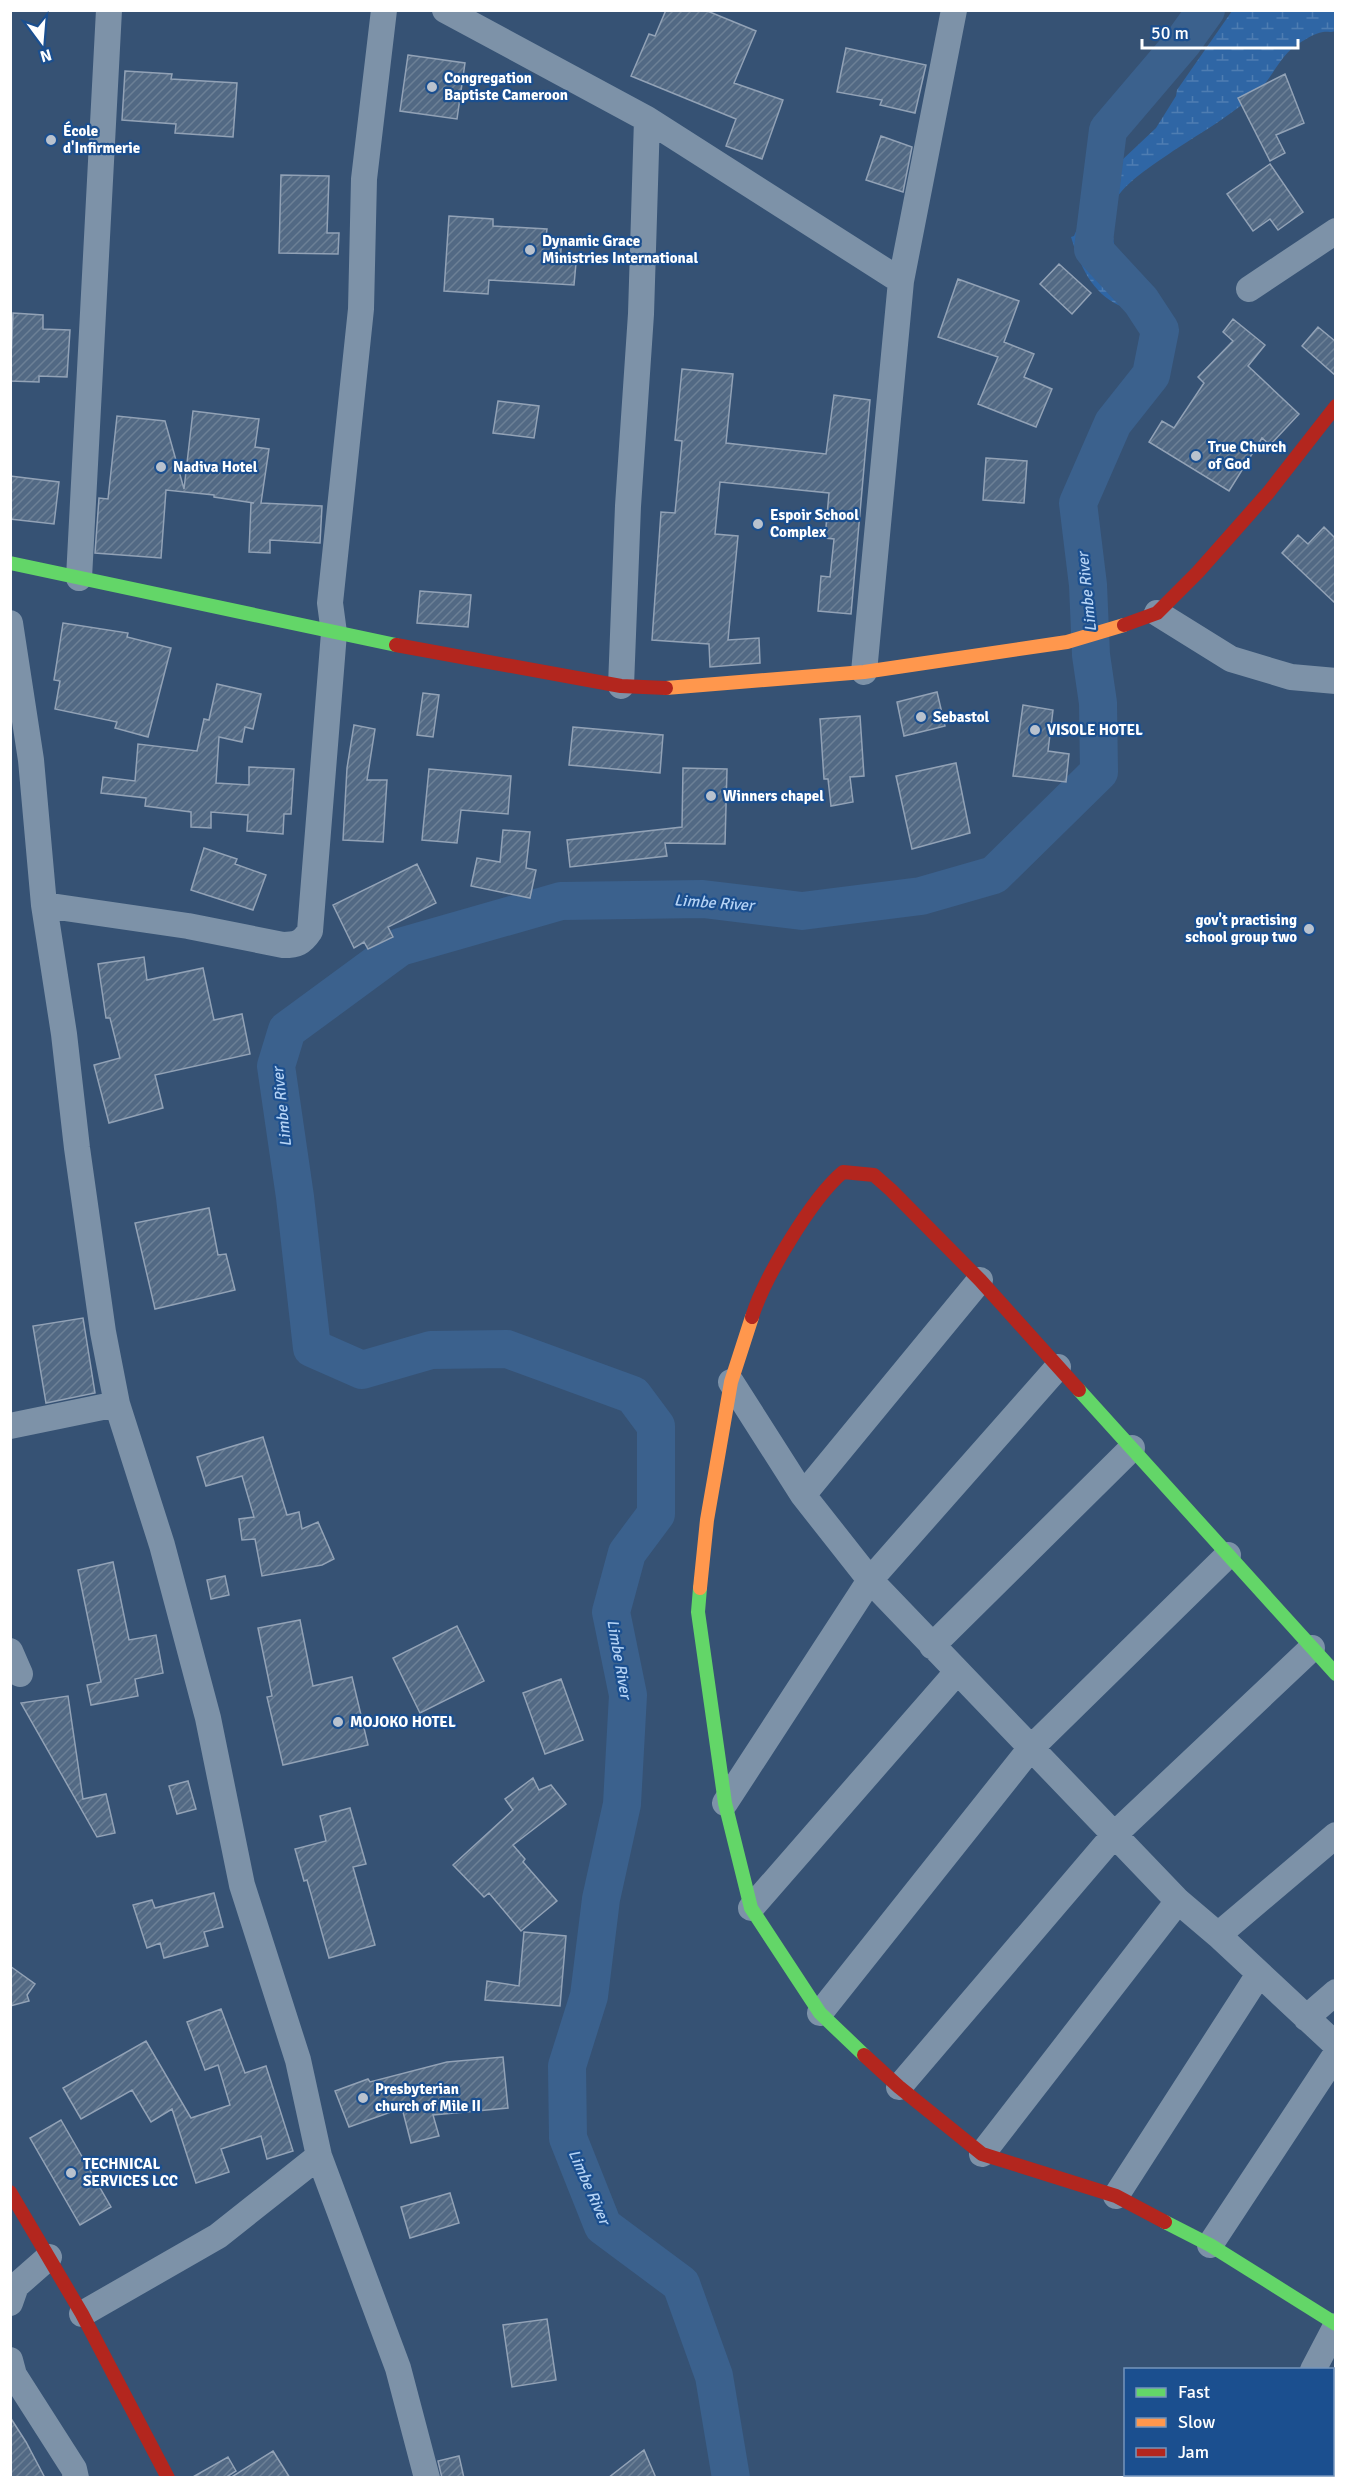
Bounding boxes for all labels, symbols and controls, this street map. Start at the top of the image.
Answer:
north arrow [12,12,72,72]
scale bar [1142,12,1298,50]
text: 50 m [1151,22,1189,44]
text: N [38,44,54,67]
place label: Congregation Baptiste Cameroon [444,69,568,104]
marker: Congregation Baptiste Cameroon [425,80,439,94]
place label: École d'Infirmerie [63,121,140,157]
marker: École d'Infirmerie [44,133,58,147]
place label: Dynamic Grace Ministries International [542,232,698,267]
marker: Dynamic Grace Ministries International [523,243,537,257]
place label: True Church of God [1208,438,1286,473]
marker: True Church of God [1189,449,1203,463]
place label: Nadiva Hotel [173,458,258,476]
marker: Nadiva Hotel [154,460,168,474]
place label: Espoir School Complex [770,506,859,541]
marker: Espoir School Complex [751,517,765,531]
water label: Limbe River [1073,549,1101,633]
place label: Sebastol [933,708,990,726]
marker: Sebastol [914,710,928,724]
place label: VISOLE HOTEL [1047,721,1143,739]
marker: VISOLE HOTEL [1028,723,1042,737]
place label: Winners chapel [723,787,824,805]
marker: Winners chapel [704,789,718,803]
water label: Limbe River [673,890,757,916]
place label: gov't practising school group two [1185,911,1297,946]
marker: gov't practising school group two [1302,922,1316,936]
water label: Limbe River [268,1064,296,1148]
water label: Limbe River [602,1618,636,1702]
place label: MOJOKO HOTEL [350,1713,456,1731]
marker: MOJOKO HOTEL [331,1715,345,1729]
place label: Presbyterian church of Mile II [375,2080,481,2115]
marker: Presbyterian church of Mile II [356,2091,370,2105]
water label: Limbe River [564,2146,615,2229]
place label: TECHNICAL SERVICES LCC [83,2155,178,2190]
marker: TECHNICAL SERVICES LCC [64,2166,78,2180]
legend [1124,2368,1334,2476]
text: Fast [1178,2381,1210,2403]
text: Slow [1178,2411,1215,2433]
text: Jam [1178,2441,1209,2463]

